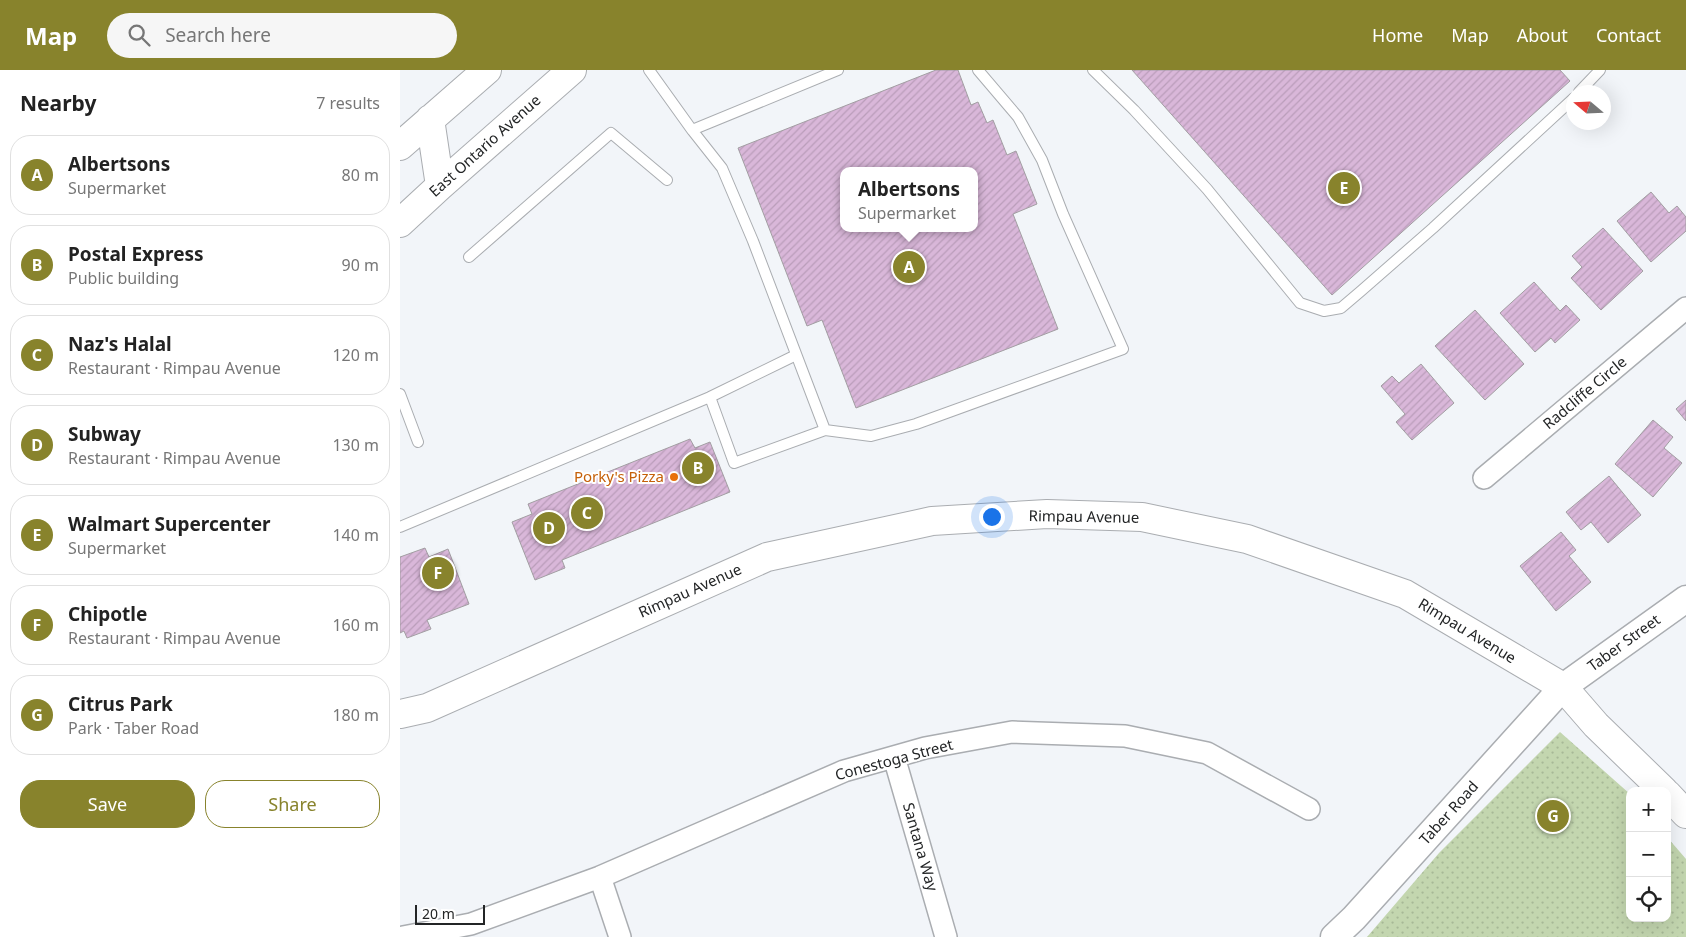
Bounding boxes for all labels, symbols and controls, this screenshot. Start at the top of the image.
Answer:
search box [107,13,457,58]
text: Map [25,19,77,52]
icon: search [125,21,153,49]
text: Search here [165,22,271,48]
text: Home [1372,23,1423,47]
text: Map [1451,23,1489,47]
text: About [1517,23,1568,47]
text: Contact [1596,23,1661,47]
north arrow [1566,85,1611,130]
text: Nearby [20,89,96,117]
street label: East Ontario Avenue [424,90,544,201]
text: 7 results [316,92,380,114]
text: Albertsons [68,151,170,177]
text: A [31,164,43,186]
text: 80 m [342,164,379,186]
popup [840,167,978,232]
pin: E [1328,169,1360,207]
text: Albertsons [858,176,960,202]
text: Supermarket [68,177,166,199]
text: Supermarket [858,202,956,224]
text: Postal Express [68,241,204,267]
pin: A [893,248,925,286]
text: B [32,254,42,276]
text: 90 m [342,254,379,276]
text: Public building [68,267,179,289]
text: Naz's Halal [68,331,172,357]
text: C [32,344,42,366]
text: 120 m [332,344,379,366]
street label: Radcliffe Circle [1538,351,1630,433]
text: Restaurant · Rimpau Avenue [68,357,281,379]
text: Subway [68,421,141,447]
text: D [31,434,43,456]
text: 130 m [332,434,379,456]
text: Restaurant · Rimpau Avenue [68,447,281,469]
pin: B [682,449,714,487]
place label: Porky's Pizza [574,466,664,486]
marker: Porky's Pizza [668,471,680,483]
pin: C [571,494,603,532]
your location [979,504,1005,530]
street label: Rimpau Avenue [1028,505,1140,527]
pin: D [533,509,565,547]
text: Walmart Supercenter [68,511,270,537]
text: E [33,524,41,546]
text: 140 m [332,524,379,546]
text: Supermarket [68,537,166,559]
pin: F [422,554,454,592]
street label: Rimpau Avenue [635,558,744,622]
street label: Rimpau Avenue [1415,593,1520,667]
text: Chipotle [68,601,147,627]
street label: Taber Street [1583,609,1664,675]
text: F [33,614,41,636]
text: 160 m [332,614,379,636]
text: Restaurant · Rimpau Avenue [68,627,281,649]
text: Citrus Park [68,691,173,717]
text: G [31,704,43,726]
text: 180 m [332,704,379,726]
text: Park · Taber Road [68,717,199,739]
street label: Conestoga Street [833,734,956,784]
street label: Taber Road [1414,776,1482,849]
button: Save [20,780,195,828]
button: Share [205,780,380,828]
map controls [1626,787,1671,922]
button: + [1626,787,1671,832]
pin: G [1537,797,1569,835]
street label: Santana Way [899,800,943,894]
button: − [1626,832,1671,877]
button: locate [1626,877,1671,922]
scale bar [415,902,485,925]
text: 20 m [422,904,455,923]

